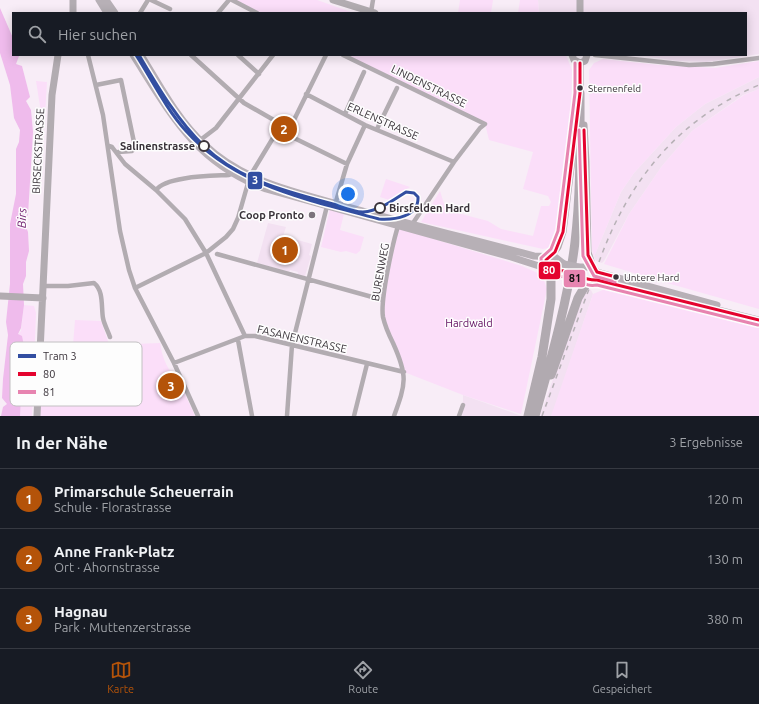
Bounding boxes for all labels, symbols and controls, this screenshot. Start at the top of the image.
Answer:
search box [12,12,747,56]
icon: search [26,23,48,45]
text: Hier suchen [58,26,137,43]
street label: LINDENSTRASSE [389,63,469,109]
marker: Sternenfeld [575,83,585,93]
place label: Sternenfeld [588,83,641,94]
street label: ERLENSTRASSE [346,100,420,142]
street label: BIRSECKSTRASSE [30,108,46,194]
pin: 2 [271,114,297,144]
place label: Salinenstrasse [120,140,195,152]
marker: Salinenstrasse [198,140,210,152]
line badge: 3 [247,171,263,190]
text: 3 [252,174,258,186]
your location [338,184,358,204]
marker: Birsfelden Hard [374,202,386,214]
place label: Birsfelden Hard [389,202,470,214]
water label: Birs [15,208,28,228]
place label: Coop Pronto [239,209,304,221]
marker: Coop Pronto [307,210,317,220]
pin: 1 [272,235,298,265]
street label: BURENWEG [369,242,391,302]
line badge: 80 [538,261,561,280]
text: 80 [543,264,555,276]
line badge: 81 [563,269,586,288]
text: 81 [569,272,581,284]
marker: Untere Hard [611,272,621,282]
place label: Untere Hard [624,272,679,283]
park label: Hardwald [445,317,493,329]
street label: FASANENSTRASSE [256,323,348,355]
legend [10,342,142,406]
text: Tram 3 [43,350,77,362]
text: 80 [43,368,55,380]
pin: 3 [158,371,184,401]
text: 81 [43,386,55,398]
text: In der Nähe [16,433,108,452]
text: 3 Ergebnisse [669,435,743,449]
text: Primarschule Scheuerrain [54,483,234,500]
text: 1 [25,492,33,506]
text: 120 m [707,492,743,506]
text: Schule · Florastrasse [54,500,172,514]
text: Anne Frank-Platz [54,543,174,560]
text: 2 [25,552,33,566]
text: 130 m [707,552,743,566]
text: Ort · Ahornstrasse [54,560,160,574]
text: Hagnau [54,603,108,620]
text: 3 [25,612,33,626]
text: 380 m [707,612,743,626]
text: Park · Muttenzerstrasse [54,620,191,634]
tab: Karte [107,659,134,695]
tab: Route [348,659,378,695]
tab: Gespeichert [593,659,652,695]

